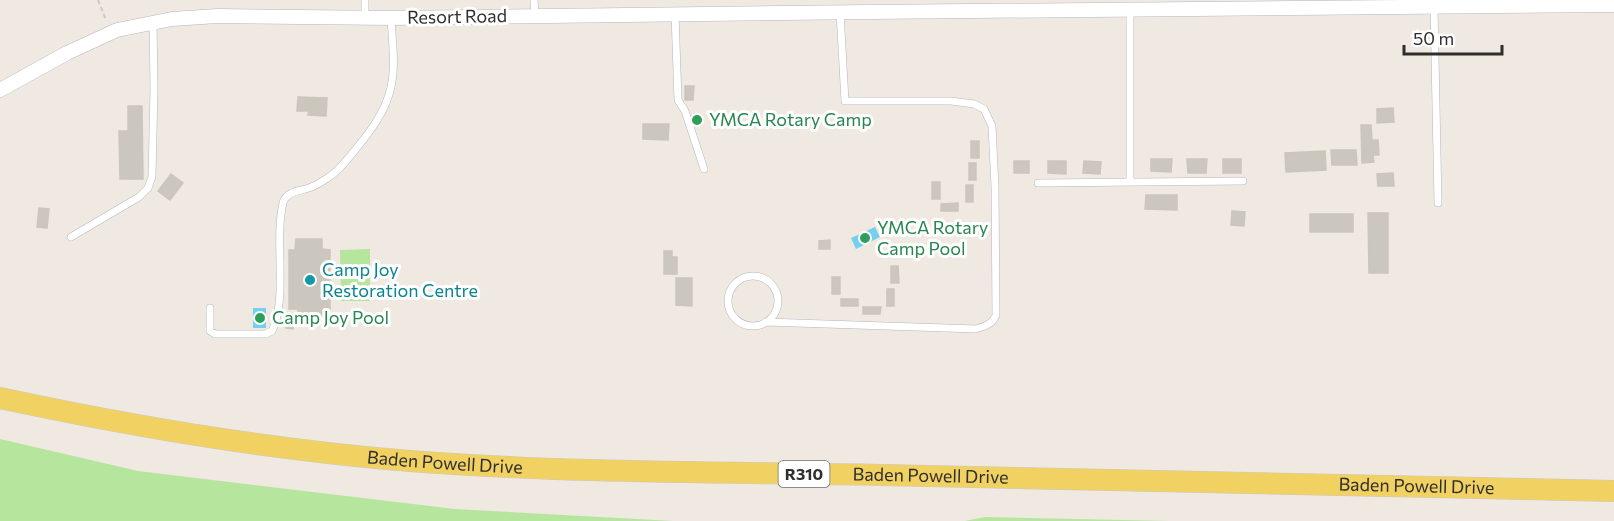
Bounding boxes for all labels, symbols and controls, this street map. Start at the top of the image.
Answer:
street label: Resort Road [407,4,507,28]
scale bar [1404,18,1502,56]
text: 50 m [1413,27,1454,49]
place label: YMCA Rotary Camp [709,108,872,130]
marker: YMCA Rotary Camp [690,113,704,127]
place label: YMCA Rotary Camp Pool [877,216,988,259]
marker: YMCA Rotary Camp Pool [858,231,872,245]
place label: Camp Joy Restoration Centre [322,258,478,301]
marker: Camp Joy Restoration Centre [303,273,317,287]
place label: Camp Joy Pool [272,306,389,328]
marker: Camp Joy Pool [253,311,267,325]
street label: Baden Powell Drive [366,445,523,478]
road number: R310 [778,461,830,487]
street label: Baden Powell Drive [853,462,1009,488]
street label: Baden Powell Drive [1338,473,1495,498]

